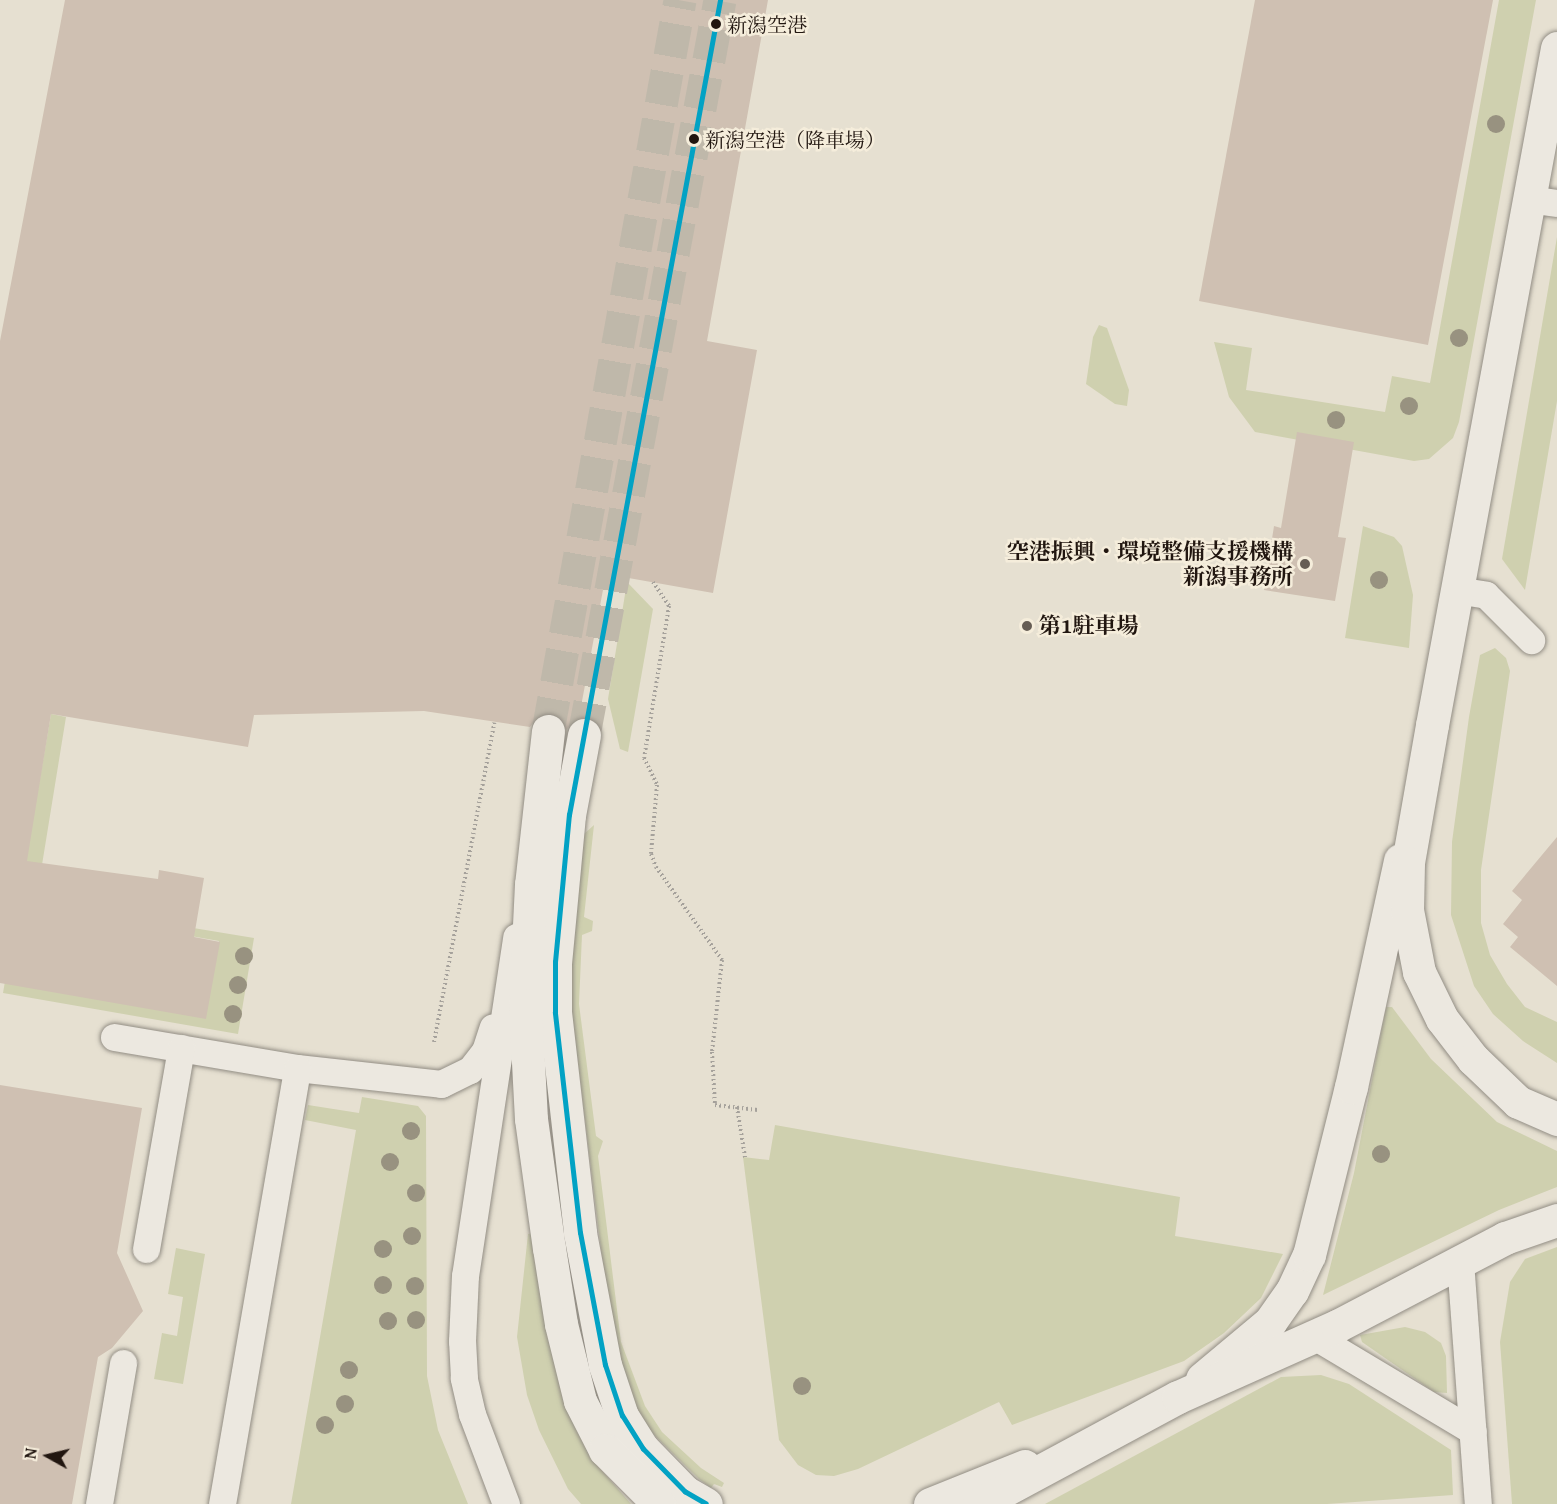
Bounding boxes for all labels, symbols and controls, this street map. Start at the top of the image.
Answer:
place label: 新潟空港 [727,12,807,36]
marker: 新潟空港 [710,18,722,30]
place label: 新潟空港（降車場） [705,127,885,151]
marker: 新潟空港（降車場） [688,133,700,145]
place label: 空港振興・環境整備支援機構 新潟事務所 [1007,538,1293,590]
marker: 空港振興・環境整備支援機構 新潟事務所 [1298,557,1312,571]
place label: 第1駐車場 [1039,613,1138,639]
marker: 第1駐車場 [1020,619,1034,633]
north arrow [18,1426,78,1486]
text: N [18,1447,43,1460]

